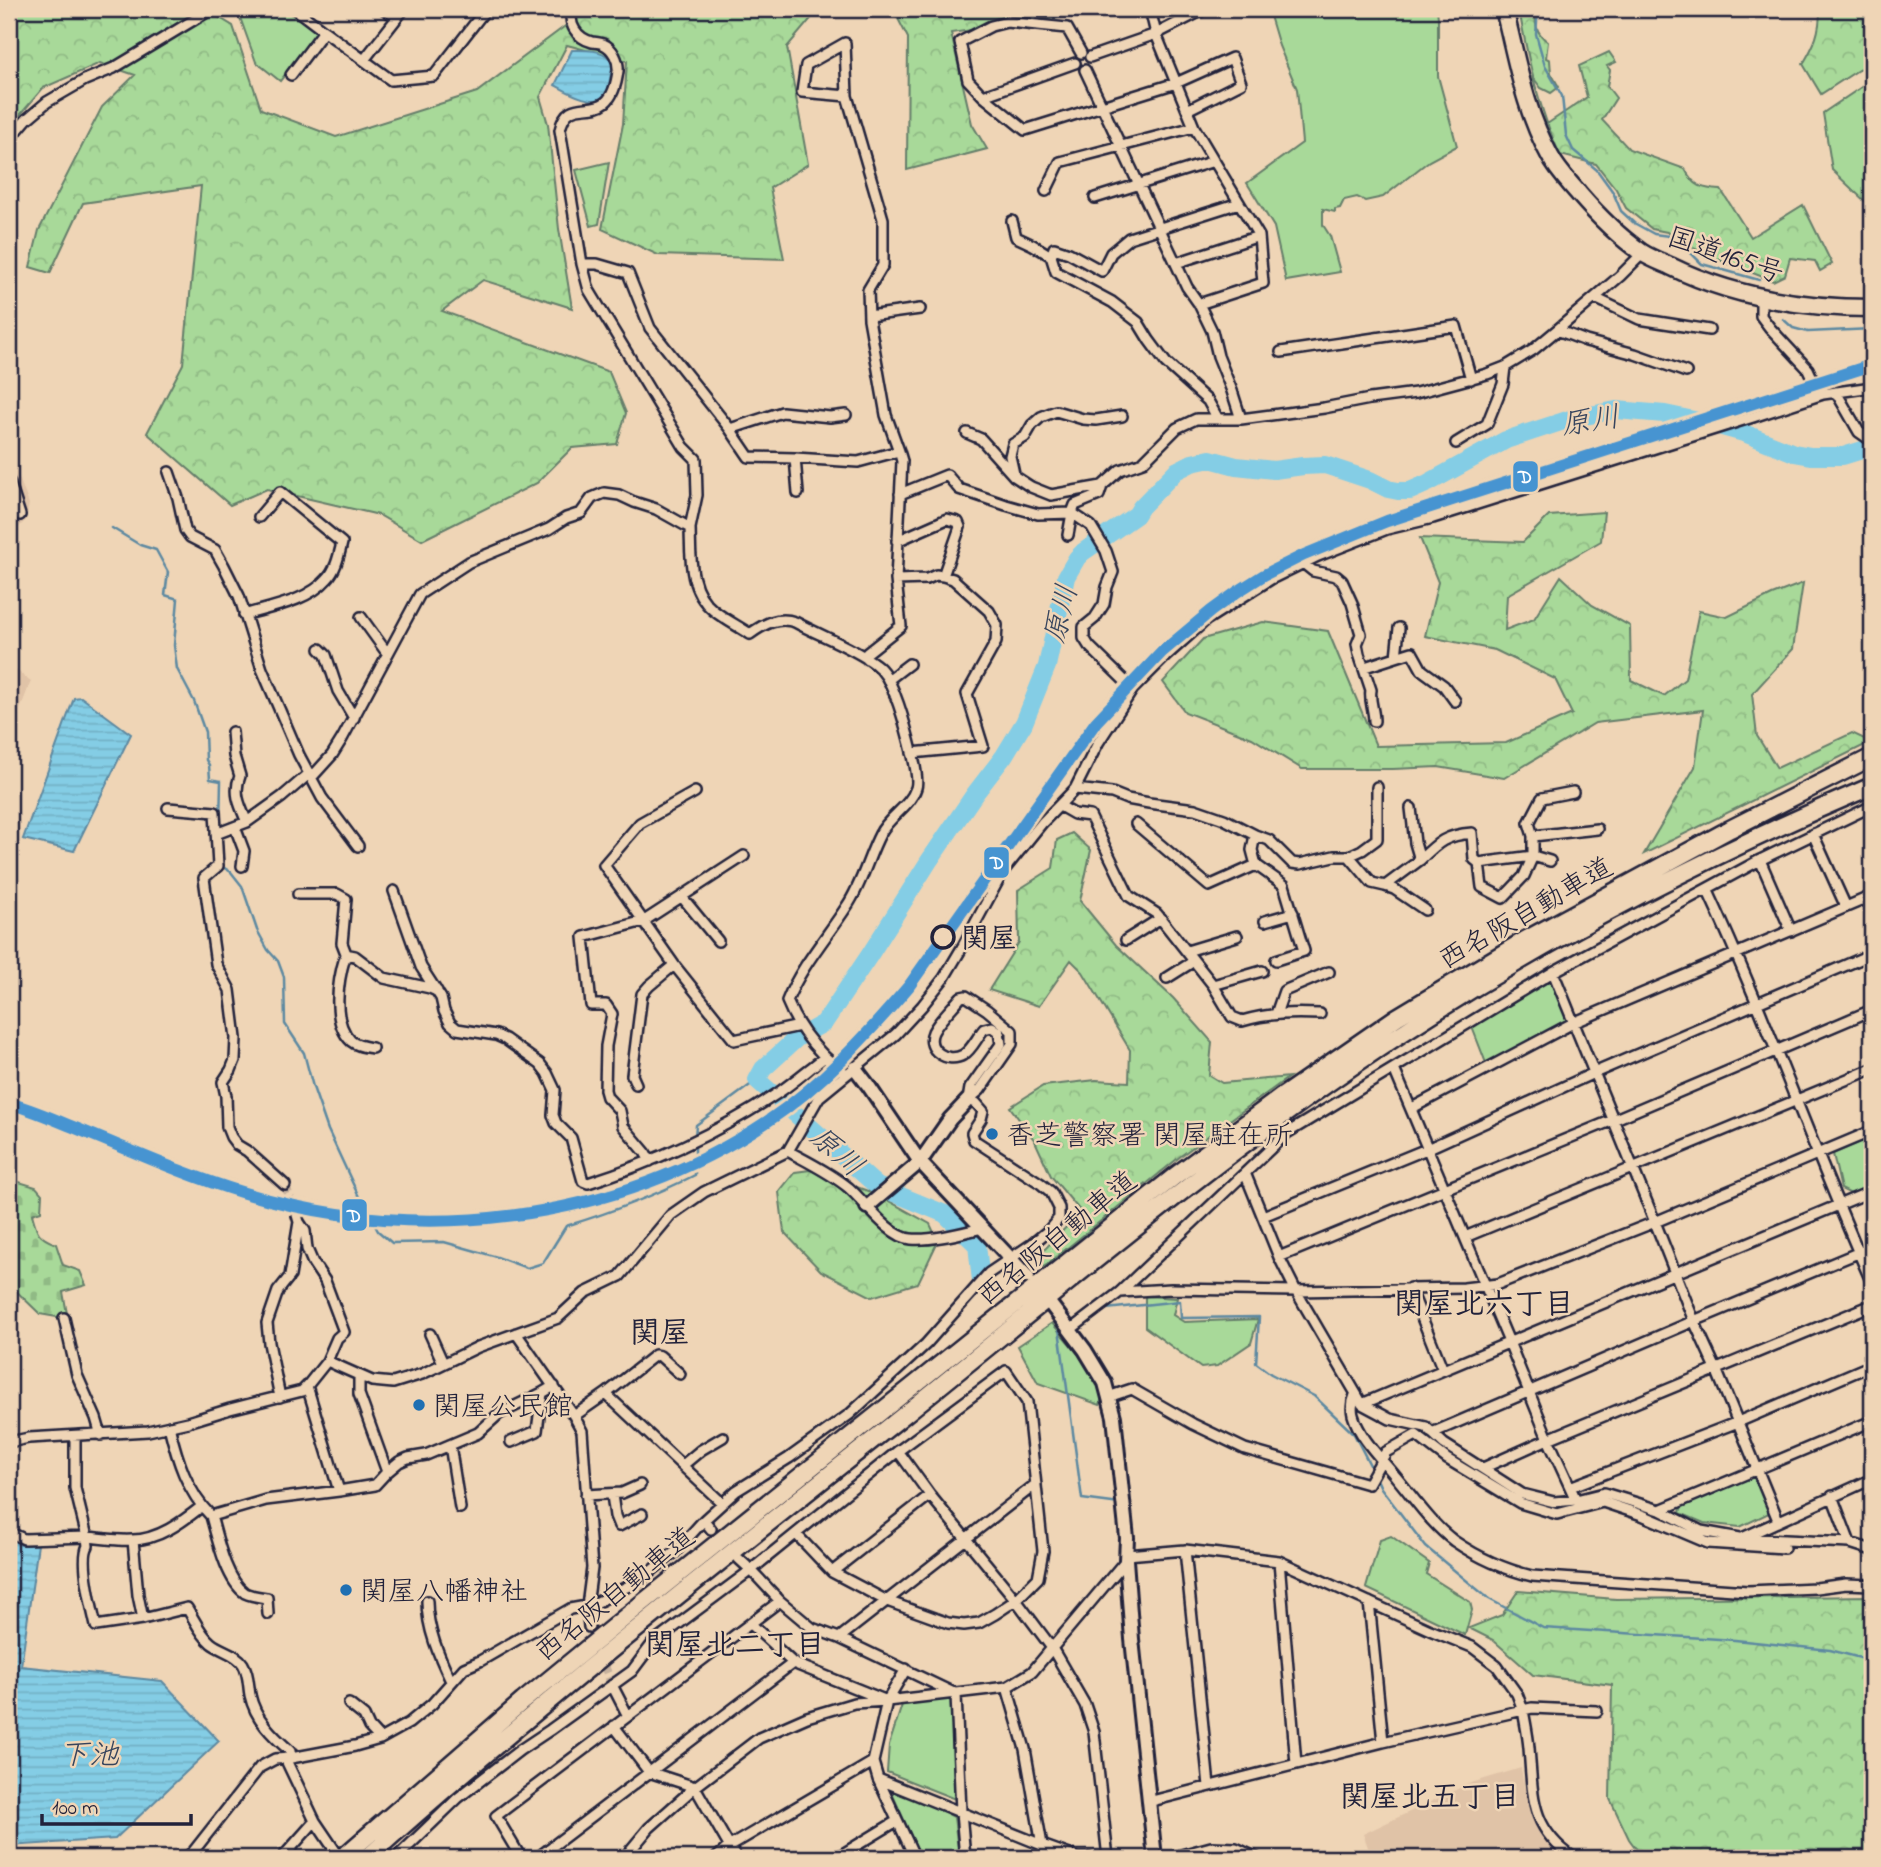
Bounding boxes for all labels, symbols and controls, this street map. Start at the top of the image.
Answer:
street label: 国道165号 [1661,218,1789,296]
water label: 原川 [1557,397,1624,449]
line badge: D [1512,460,1539,493]
text: D [1517,465,1532,492]
water label: 原川 [1034,580,1092,649]
line badge: D [983,846,1010,879]
street label: 西名阪自動車道 [1432,848,1622,982]
text: D [989,851,1004,878]
place label: 関屋 [961,920,1017,961]
marker: 関屋 [931,925,955,949]
water label: 原川 [798,1117,872,1190]
place label: 香芝警察署 関屋駐在所 [1006,1117,1293,1158]
marker: 香芝警察署 関屋駐在所 [984,1126,1000,1142]
street label: 西名阪自動車道 [969,1162,1147,1317]
line badge: D [341,1198,368,1232]
text: D [346,1204,361,1231]
district label: 関屋北六丁目 [1394,1284,1574,1328]
district label: 関屋 [630,1313,690,1357]
place label: 関屋公民館 [433,1388,573,1429]
marker: 関屋公民館 [411,1397,427,1413]
street label: 西名阪自動車道 [527,1518,705,1673]
place label: 関屋八幡神社 [360,1573,528,1614]
marker: 関屋八幡神社 [338,1582,354,1598]
district label: 関屋北二丁目 [645,1625,825,1669]
water label: 下池 [59,1735,120,1779]
district label: 関屋北五丁目 [1340,1777,1520,1821]
scale bar [42,1783,191,1827]
text: 100 m [52,1794,98,1824]

